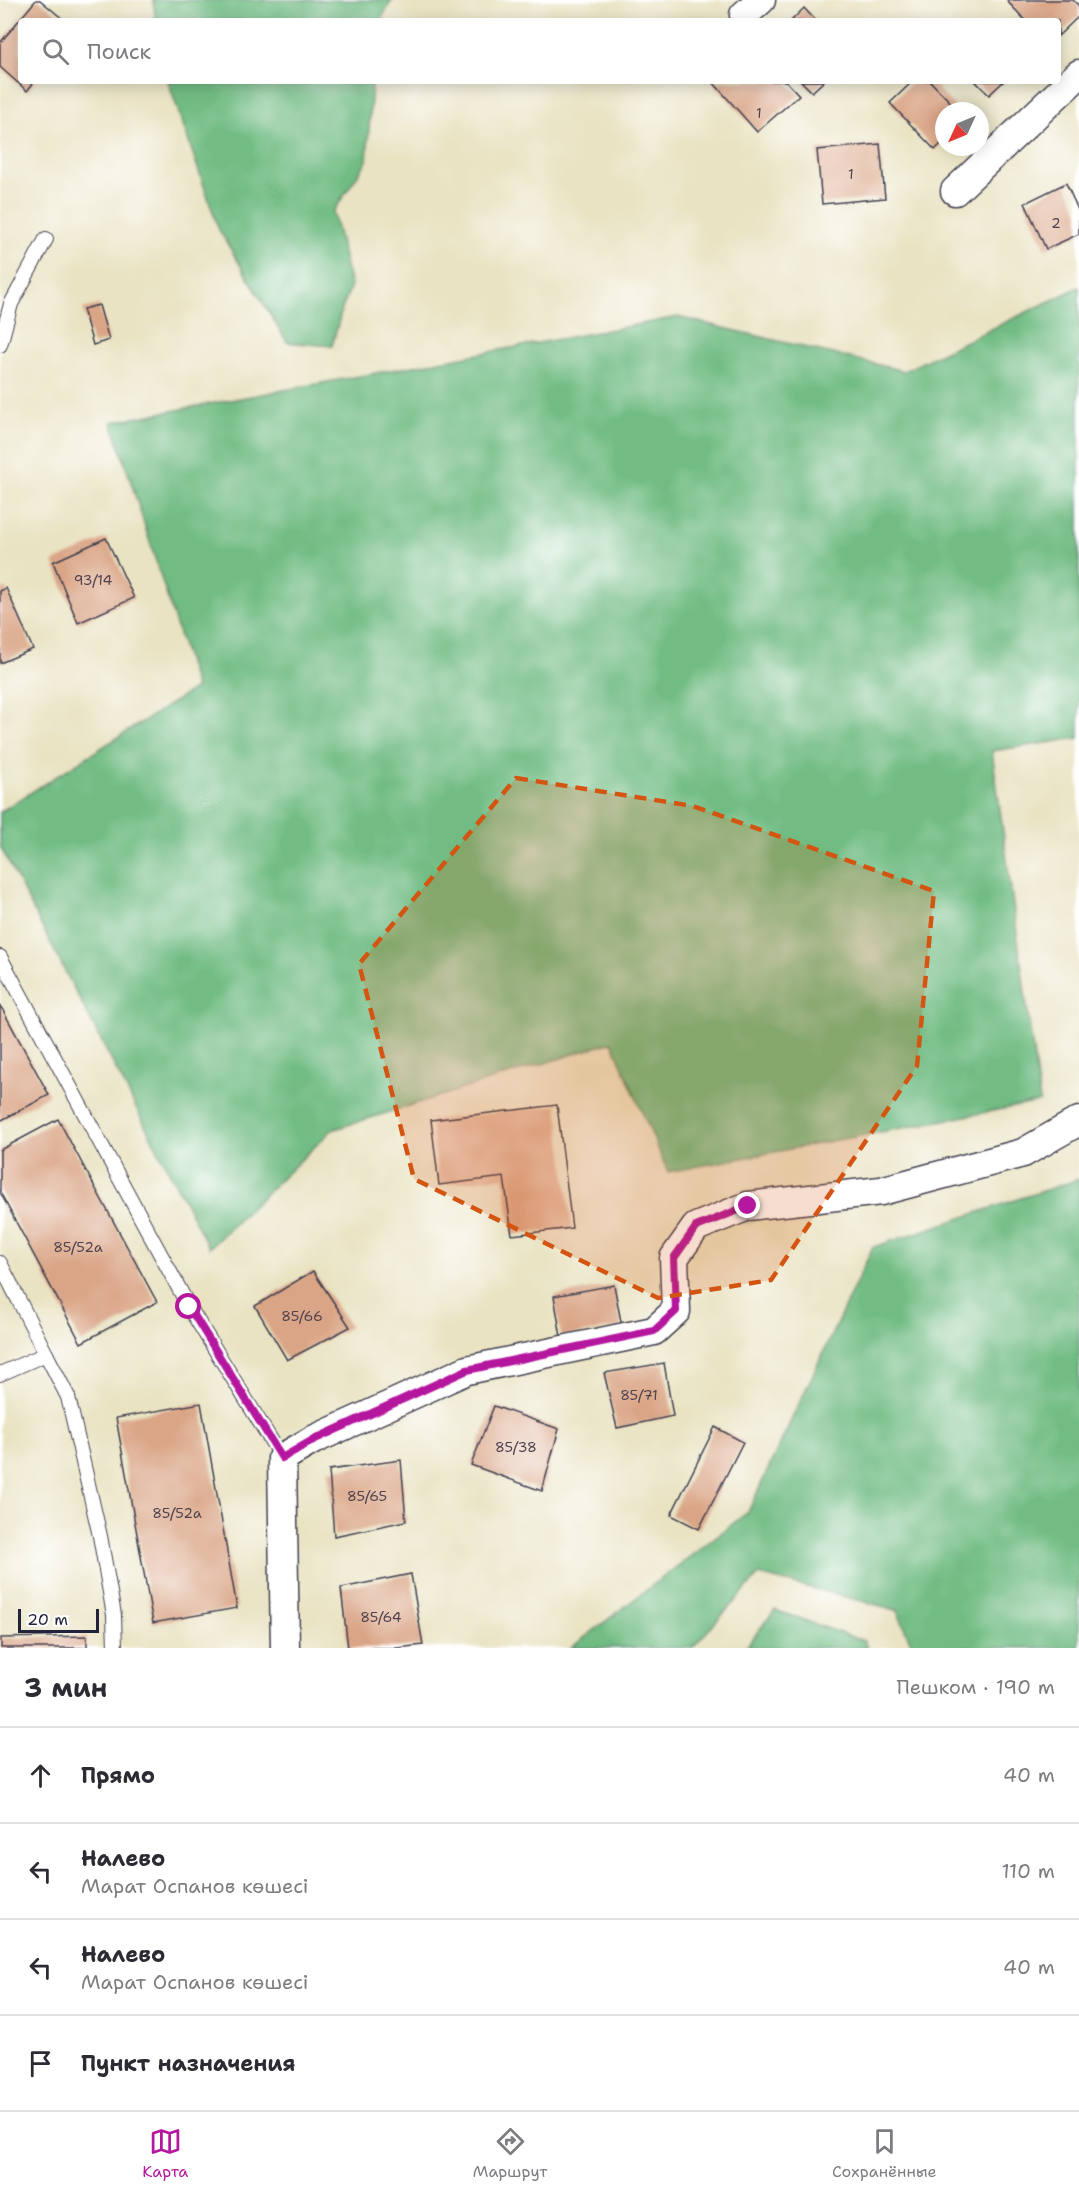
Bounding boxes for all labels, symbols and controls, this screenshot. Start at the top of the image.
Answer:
search box [18,18,1061,84]
icon: search [39,35,72,68]
text: Поиск [87,37,151,66]
north arrow [935,102,989,156]
house number: 1 [756,104,762,122]
house number: 1 [848,165,854,183]
house number: 2 [1051,214,1061,232]
house number: 93/14 [74,571,112,589]
route end [734,1192,760,1218]
house number: 85/52а [53,1238,103,1256]
route start [175,1293,201,1319]
house number: 85/66 [281,1307,323,1325]
house number: 85/71 [620,1386,658,1404]
house number: 85/38 [495,1438,537,1456]
house number: 85/65 [347,1487,387,1505]
house number: 85/52а [152,1504,202,1522]
scale bar [18,1606,99,1634]
house number: 85/64 [360,1608,402,1626]
text: 20 m [27,1609,68,1630]
text: 3 мин [24,1670,107,1705]
text: Пешком · 190 m [897,1674,1055,1700]
icon: ahead [24,1759,57,1792]
text: Прямо [81,1761,155,1790]
text: 40 m [1003,1762,1055,1788]
text: Налево [81,1844,165,1873]
icon: left [24,1855,57,1888]
text: 110 m [1001,1858,1055,1884]
text: Марат Оспанов көшесі [81,1873,308,1899]
text: Налево [81,1940,165,1969]
icon: left [24,1951,57,1984]
text: 40 m [1003,1954,1055,1980]
text: Марат Оспанов көшесі [81,1969,308,1995]
icon: arrive [24,2047,57,2080]
text: Пункт назначения [81,2049,295,2078]
tab: Карта [142,2125,188,2182]
tab: Маршрут [473,2125,547,2182]
tab: Сохранённые [832,2125,937,2182]

